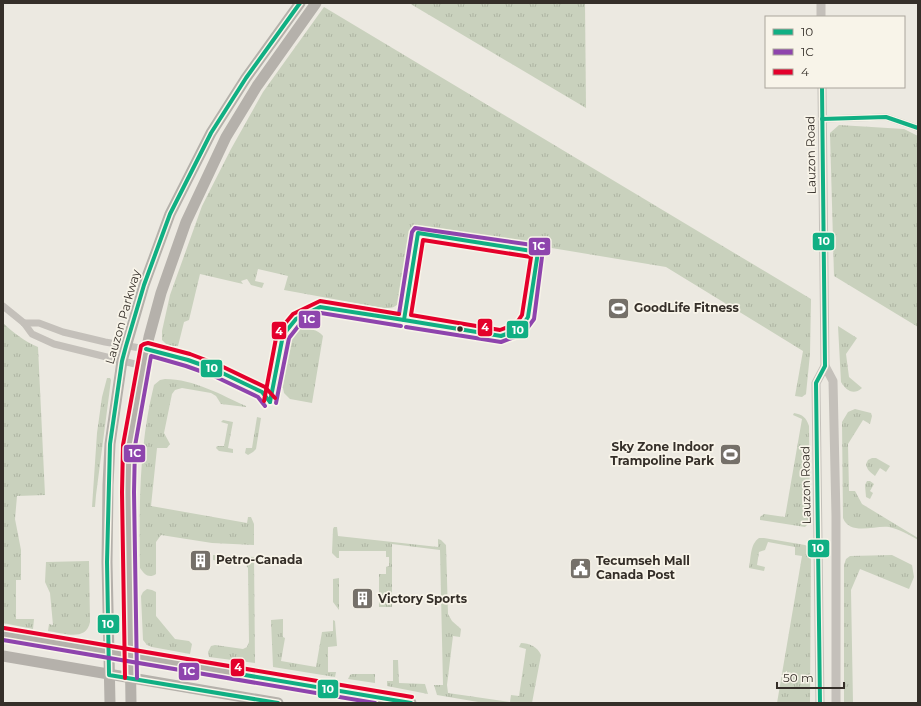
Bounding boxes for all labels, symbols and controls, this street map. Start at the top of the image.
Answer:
legend [765,16,905,88]
text: 10 [801,24,813,39]
text: 1C [801,44,814,59]
text: 4 [801,64,809,79]
street label: Lauzon Road [802,116,819,194]
line badge: 10 [812,232,835,251]
text: 10 [818,234,830,248]
line badge: 1C [528,237,551,256]
text: 1C [533,239,545,253]
street label: Lauzon Parkway [102,267,143,366]
sports icon: GoodLife Fitness [606,295,632,321]
place label: GoodLife Fitness [634,300,739,315]
line badge: 1C [298,310,321,329]
text: 1C [303,312,315,326]
line badge: 4 [477,318,493,337]
text: 4 [481,320,489,334]
line badge: 10 [506,320,529,339]
line badge: 4 [271,321,287,340]
text: 10 [512,323,524,337]
text: 4 [275,324,283,338]
unlabelled marker [455,324,465,334]
line badge: 10 [200,359,223,378]
text: 10 [206,361,218,375]
place label: Sky Zone Indoor Trampoline Park [610,439,714,468]
sports icon: Sky Zone Indoor Trampoline Park [717,441,743,467]
line badge: 1C [123,444,146,463]
text: 1C [129,446,141,460]
street label: Lauzon Road [797,446,814,524]
line badge: 10 [807,539,830,558]
text: 10 [812,541,824,555]
building icon: Petro-Canada [187,547,213,573]
place label: Petro-Canada [216,552,303,567]
place label: Tecumseh Mall Canada Post [596,553,690,582]
public building icon: Tecumseh Mall Canada Post [567,555,593,581]
building icon: Victory Sports [349,586,375,612]
place label: Victory Sports [377,591,468,606]
line badge: 10 [97,614,120,634]
text: 10 [102,617,114,631]
line badge: 4 [230,658,245,677]
text: 4 [234,660,242,674]
line badge: 1C [178,662,200,681]
text: 1C [183,664,195,678]
scale bar [777,664,844,690]
text: 50 m [783,670,814,685]
line badge: 10 [317,679,339,699]
text: 10 [322,682,334,696]

